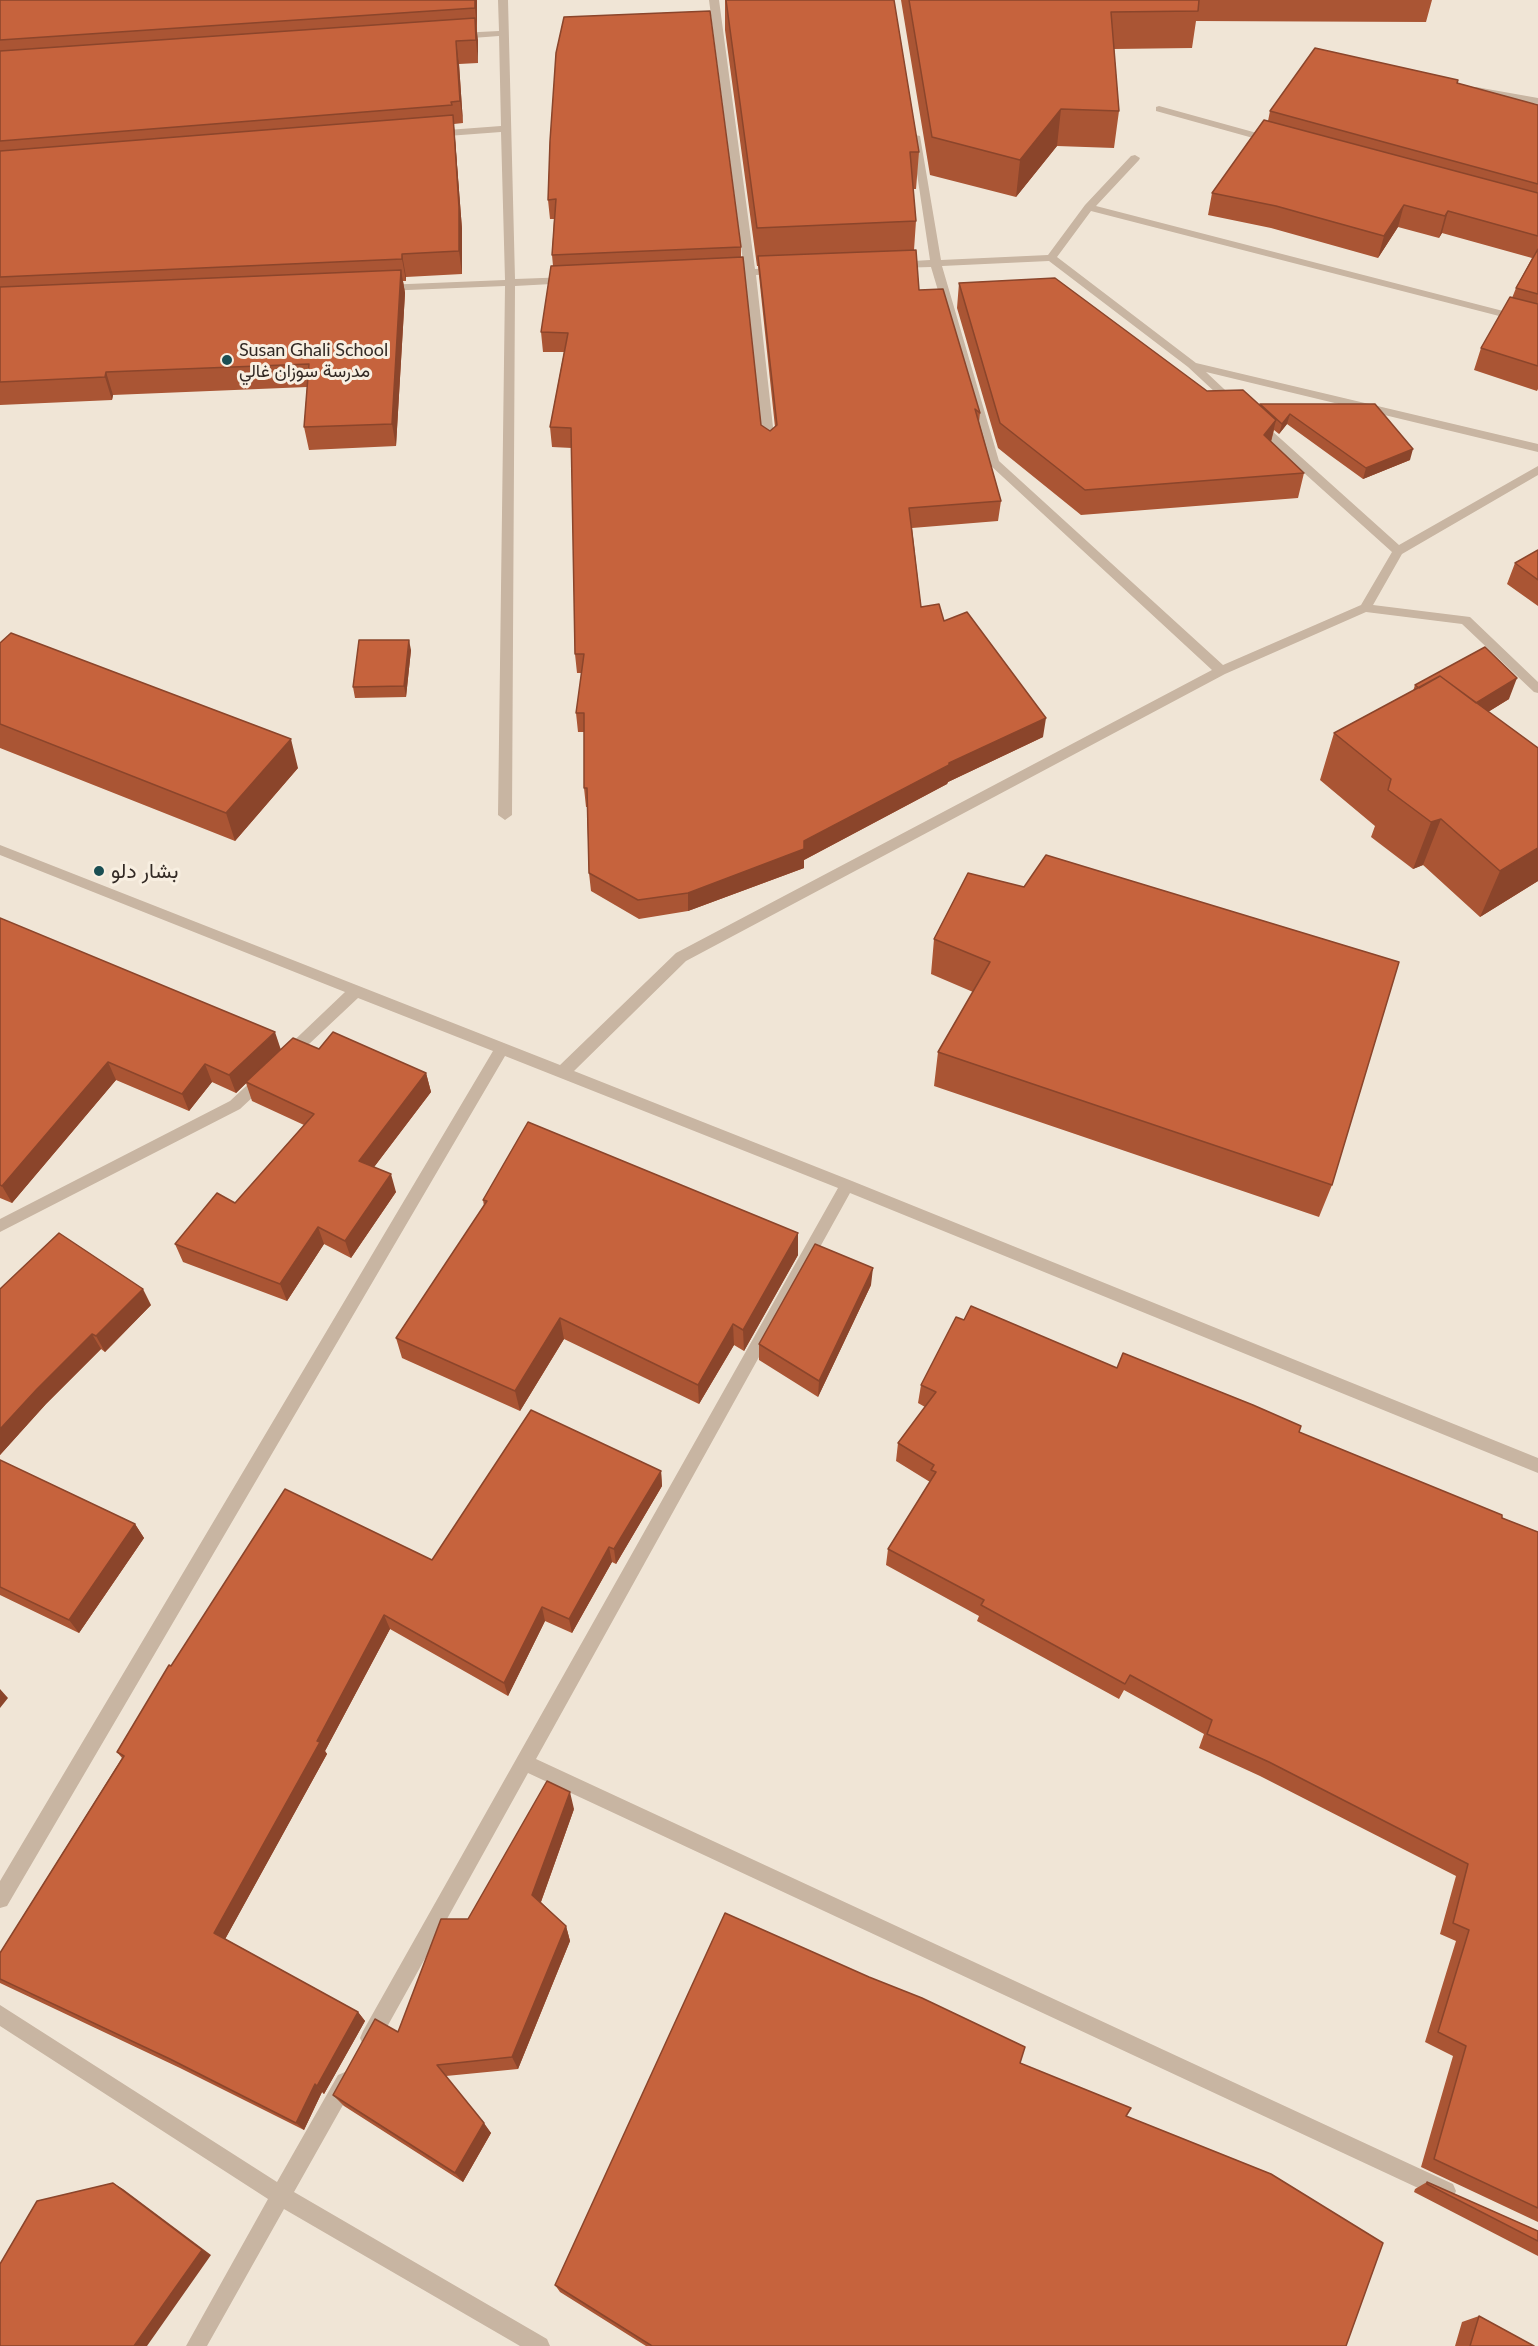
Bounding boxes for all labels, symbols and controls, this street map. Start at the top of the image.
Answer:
place label: Susan Ghali School مدرسة سوزان غالي [239,339,388,382]
marker: Susan Ghali School مدرسة سوزان غالي [220,353,234,367]
place label: بشار دلو [111,858,178,884]
marker: بشار دلو [92,864,106,878]

